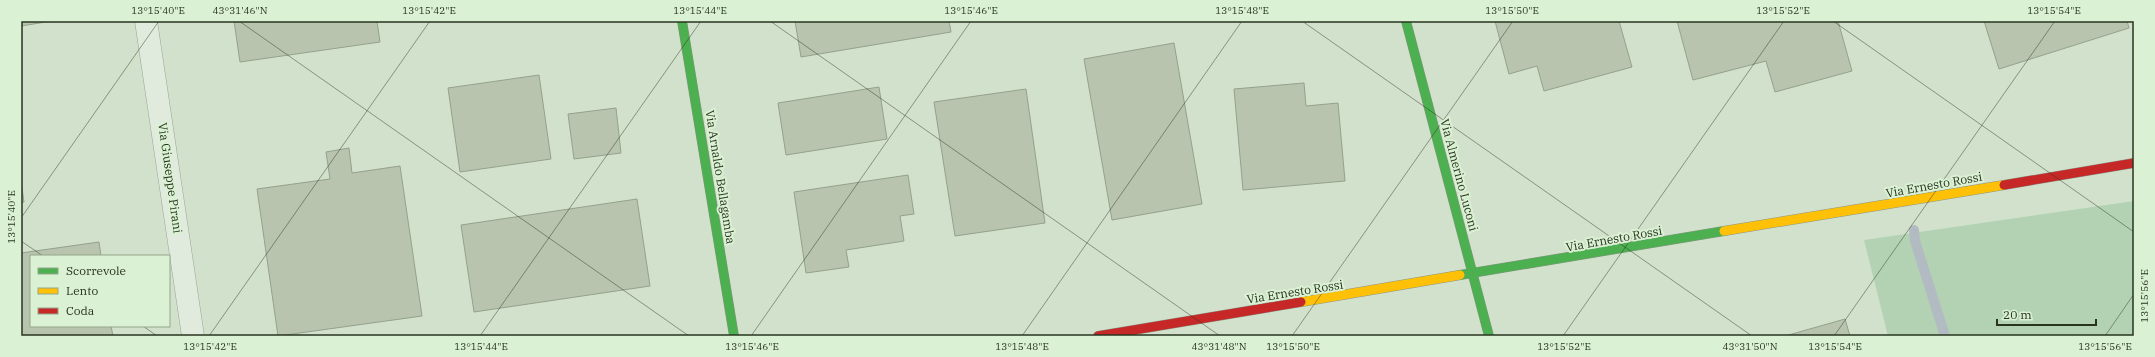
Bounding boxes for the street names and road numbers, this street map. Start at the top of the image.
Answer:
street label: Via Arnaldo Bellagamba [702,109,739,245]
street label: Via Almerino Luconi [1437,117,1482,233]
street label: Via Giuseppe Pirani [155,122,186,234]
street label: Via Ernesto Rossi [1885,169,1983,200]
street label: Via Ernesto Rossi [1565,223,1663,254]
street label: Via Ernesto Rossi [1246,276,1344,307]

